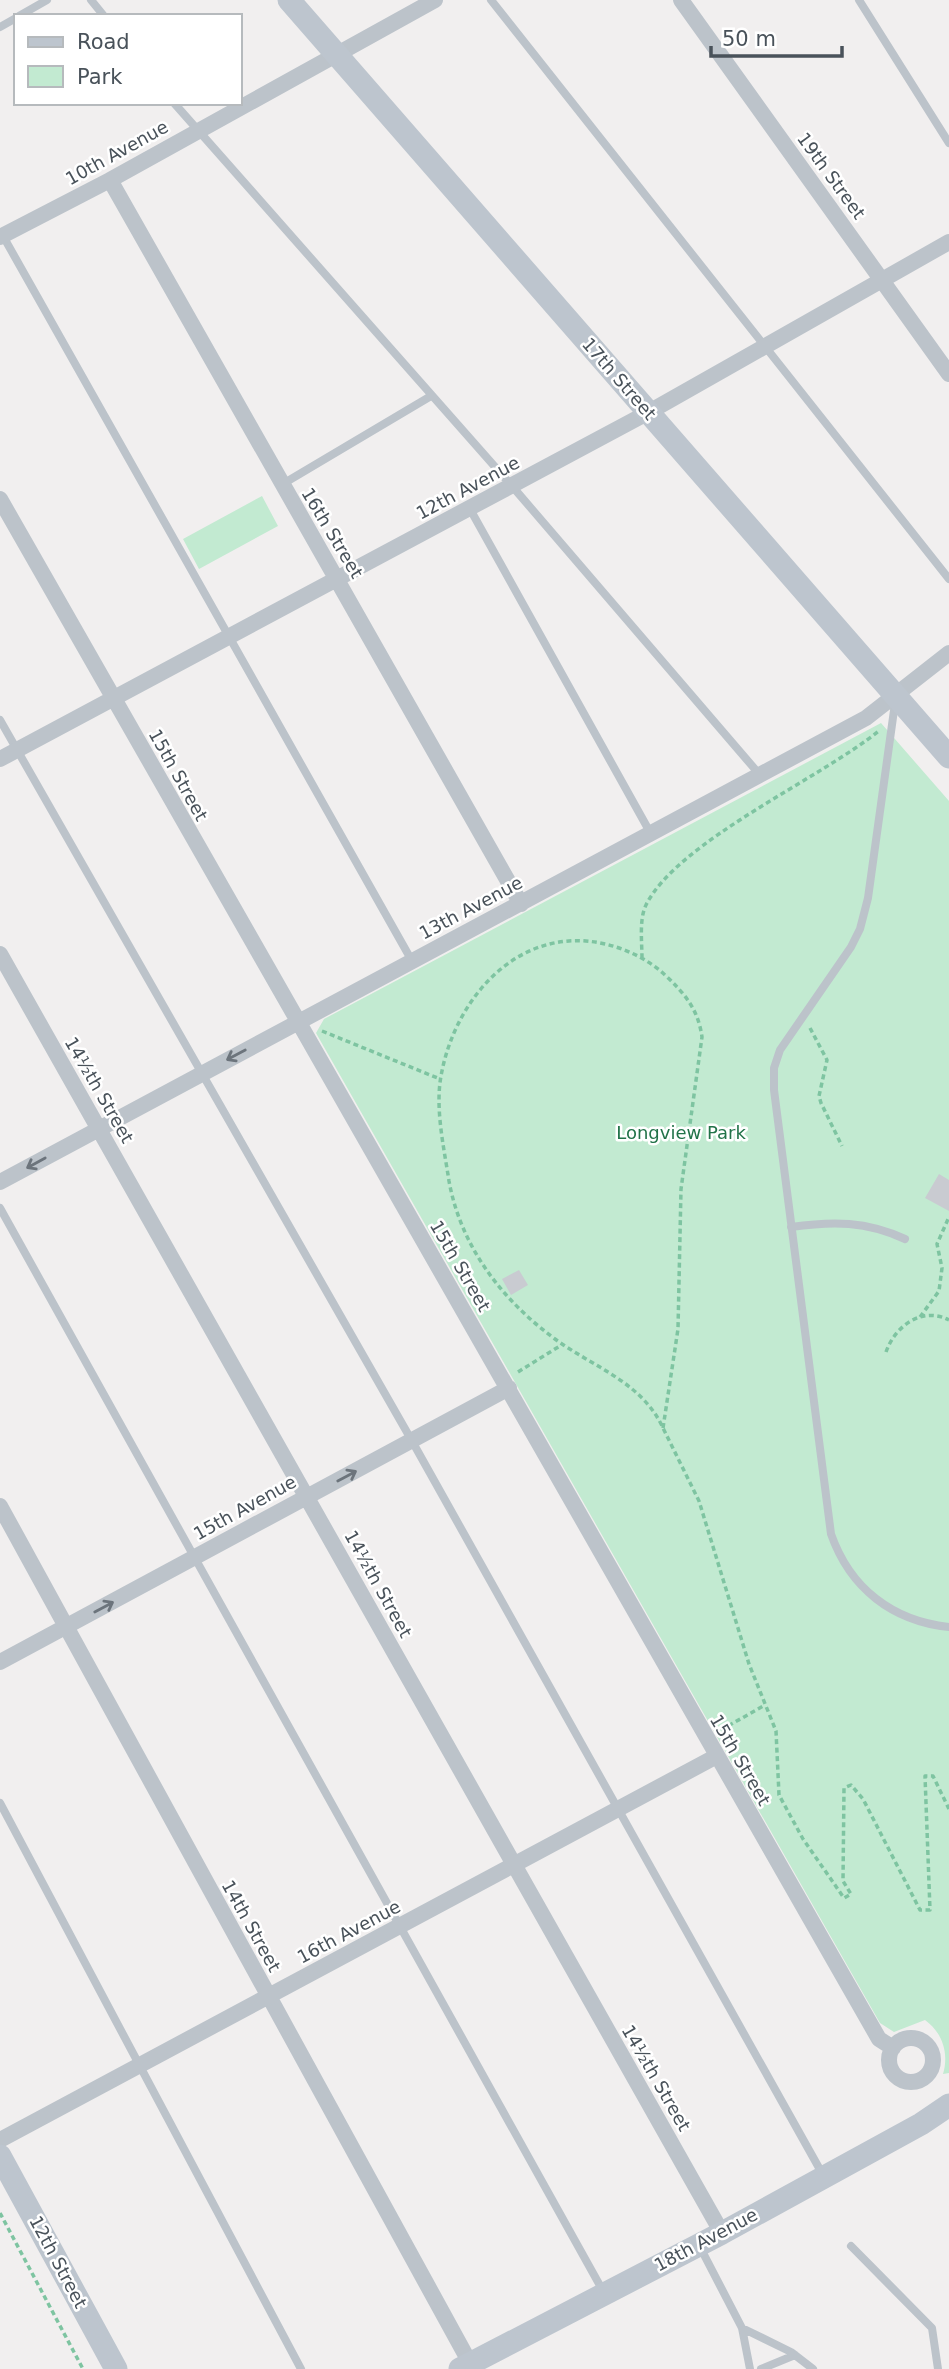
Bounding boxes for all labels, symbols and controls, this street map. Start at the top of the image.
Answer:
legend [14,14,242,105]
scale bar [711,14,842,58]
text: 50 m [722,27,776,51]
text: Road [77,30,130,54]
text: Park [77,65,123,89]
street label: 10th Avenue [62,116,172,189]
street label: 19th Street [793,128,870,223]
street label: 17th Street [578,333,661,424]
street label: 12th Avenue [413,452,523,524]
street label: 16th Street [297,484,368,582]
street label: 15th Street [145,725,212,824]
street label: 13th Avenue [416,872,526,944]
street label: 14½th Street [61,1033,138,1147]
one-way arrow [226,1049,247,1062]
park label: Longview Park [616,1122,746,1143]
one-way arrow [26,1156,46,1170]
street label: 15th Street [426,1216,495,1315]
one-way arrow [336,1468,357,1482]
street label: 15th Avenue [190,1471,300,1544]
street label: 14½th Street [340,1527,417,1641]
one-way arrow [93,1600,113,1614]
street label: 15th Street [706,1710,775,1809]
street label: 14th Street [218,1876,285,1975]
street label: 16th Avenue [294,1896,404,1968]
street label: 14½th Street [618,2021,695,2135]
street label: 18th Avenue [651,2204,761,2276]
street label: 12th Street [25,2212,92,2312]

